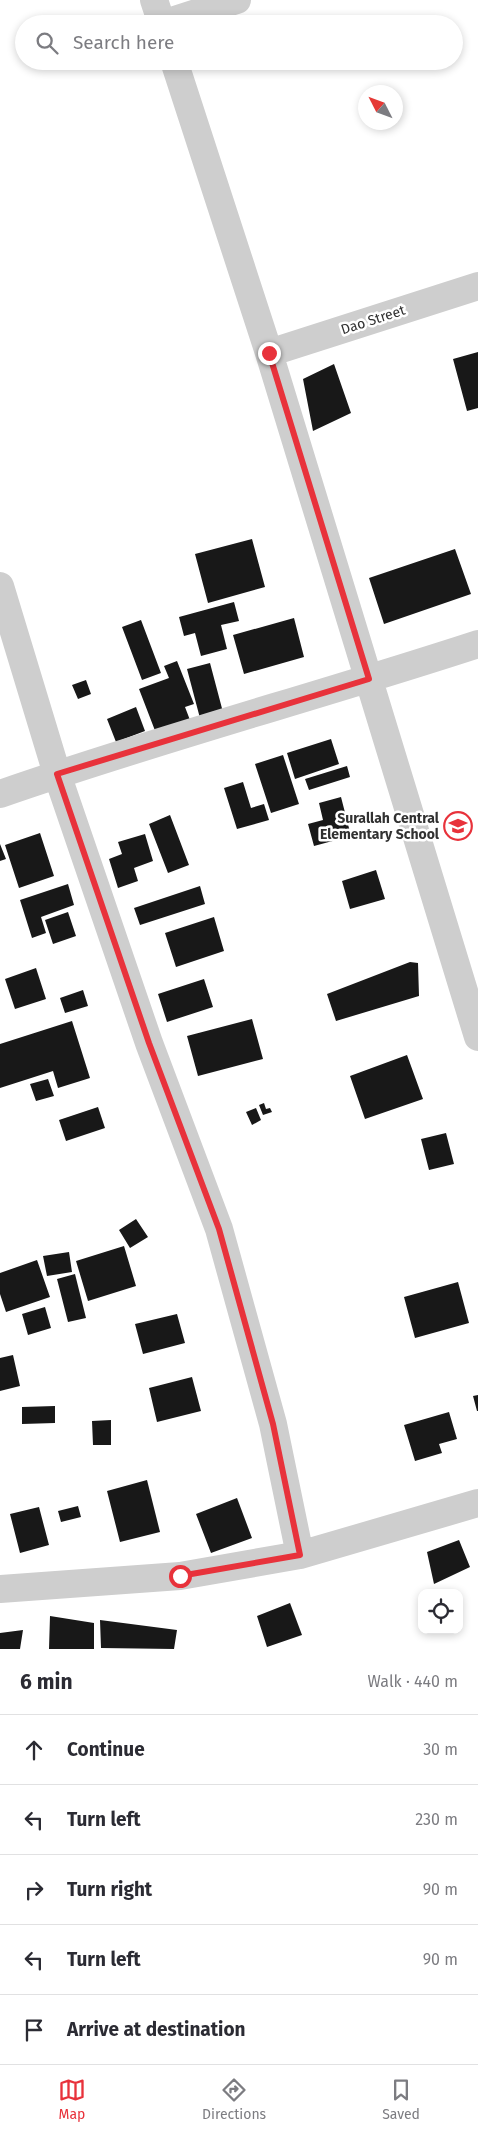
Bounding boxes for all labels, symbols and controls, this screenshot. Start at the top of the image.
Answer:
search box [15,15,463,70]
icon: search [33,29,61,57]
text: Search here [73,31,174,54]
north arrow [358,85,403,130]
street label: Dao Street [339,301,408,338]
route end [258,342,281,365]
place label: Surallah Central Elementary School [320,810,440,843]
school or university icon: Surallah Central Elementary School [443,811,473,841]
route start [169,1565,192,1588]
map controls [418,1589,463,1634]
button: locate [418,1589,463,1634]
text: 6 min [20,1669,73,1695]
text: Walk · 440 m [368,1672,458,1691]
icon: ahead [20,1736,48,1764]
text: Continue [67,1738,145,1761]
text: 30 m [423,1740,458,1759]
icon: left [20,1806,48,1834]
text: Turn left [67,1808,141,1831]
text: 230 m [415,1810,458,1829]
icon: right [20,1876,48,1904]
text: Turn right [67,1878,152,1901]
text: 90 m [423,1880,458,1899]
icon: left [20,1946,48,1974]
text: Turn left [67,1948,141,1971]
text: 90 m [423,1950,458,1969]
icon: arrive [20,2016,48,2044]
text: Arrive at destination [67,2018,246,2041]
tab: Map [58,2076,86,2123]
tab: Directions [202,2076,266,2123]
tab: Saved [382,2076,420,2123]

